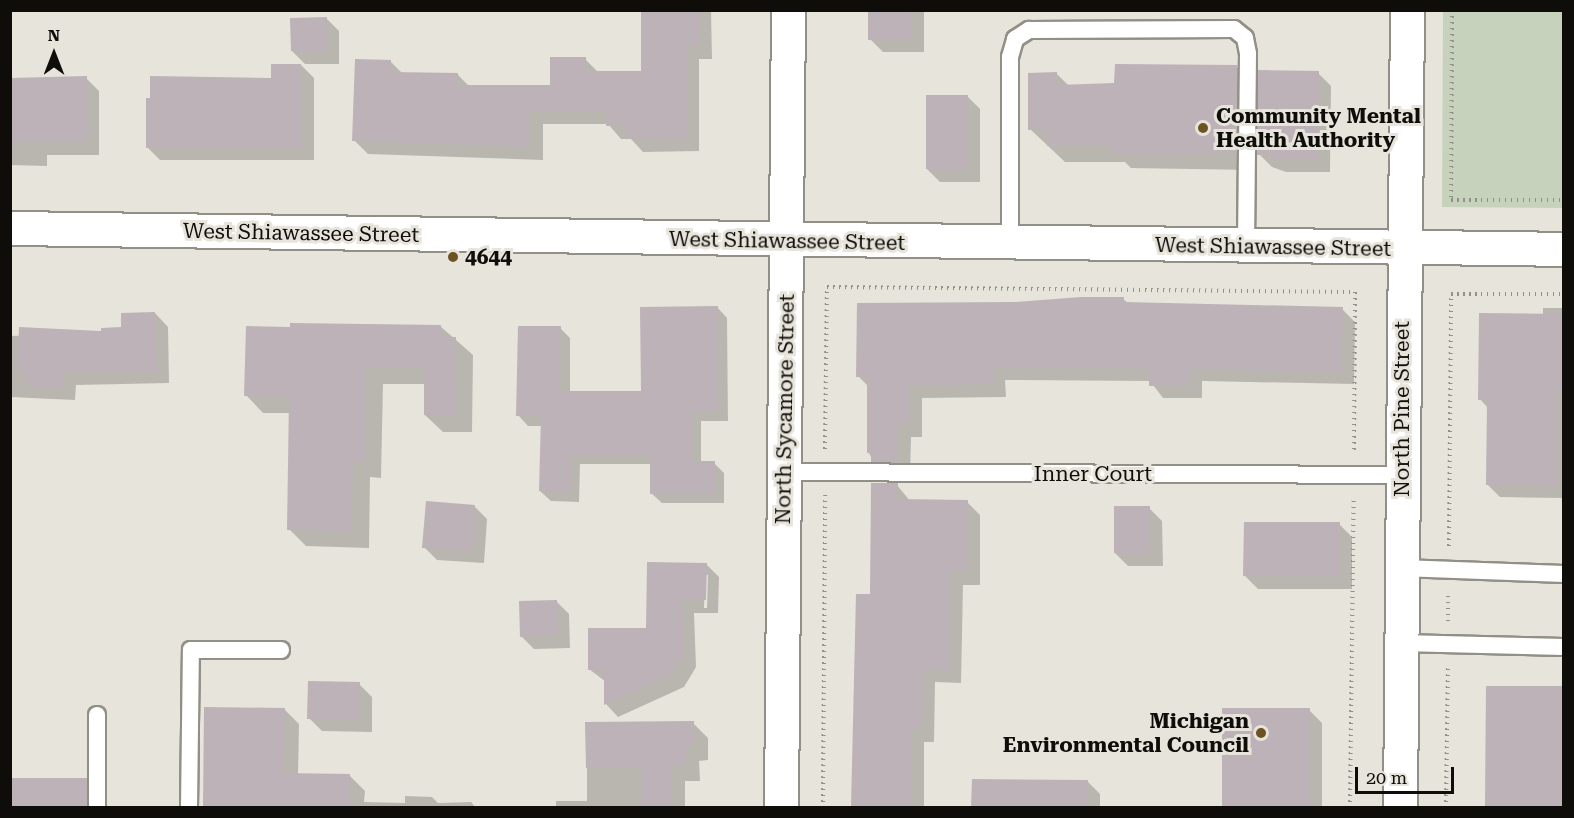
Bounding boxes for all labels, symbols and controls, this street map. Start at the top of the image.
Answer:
north arrow [24,24,84,84]
text: N [48,26,60,45]
place label: Community Mental Health Authority [1216,103,1421,153]
marker: Community Mental Health Authority [1194,119,1212,137]
street label: West Shiawassee Street [183,218,419,248]
street label: West Shiawassee Street [669,226,905,256]
street label: West Shiawassee Street [1155,232,1391,262]
place label: 4644 [465,244,512,270]
marker: 4644 [446,250,460,264]
street label: North Sycamore Street [770,293,800,525]
street label: North Pine Street [1389,321,1415,497]
street label: Inner Court [1034,461,1152,487]
place label: Michigan Environmental Council [1003,708,1249,758]
marker: Michigan Environmental Council [1254,726,1268,740]
scale bar [1358,755,1457,793]
text: 20 m [1366,767,1407,788]

